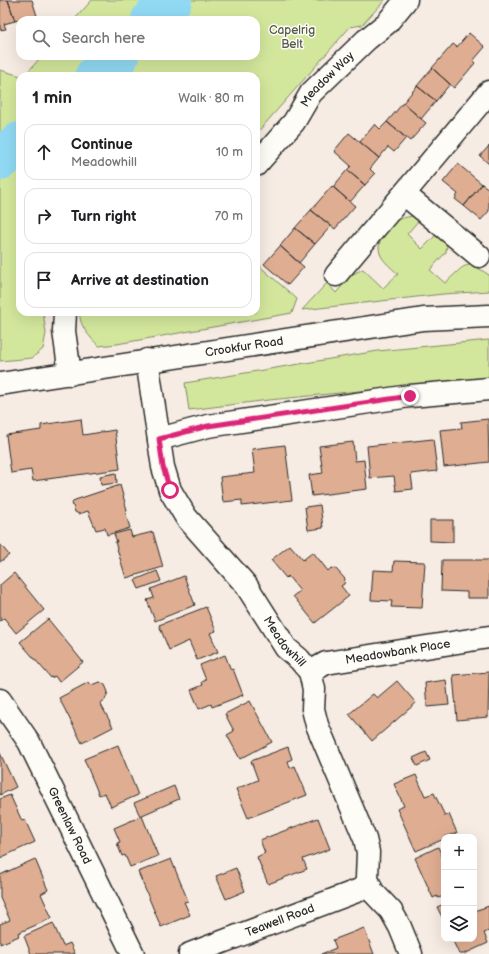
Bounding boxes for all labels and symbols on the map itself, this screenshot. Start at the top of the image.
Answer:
park label: Capelrig Belt [269,23,315,52]
street label: Meadow Way [297,48,357,109]
street label: Crookfur Road [204,333,284,360]
route end [401,387,419,405]
route start [161,481,179,499]
street label: Meadowhill [260,613,310,670]
street label: Meadowbank Place [344,636,451,667]
street label: Greenlaw Road [45,784,95,867]
street label: Teawell Road [243,900,317,940]

